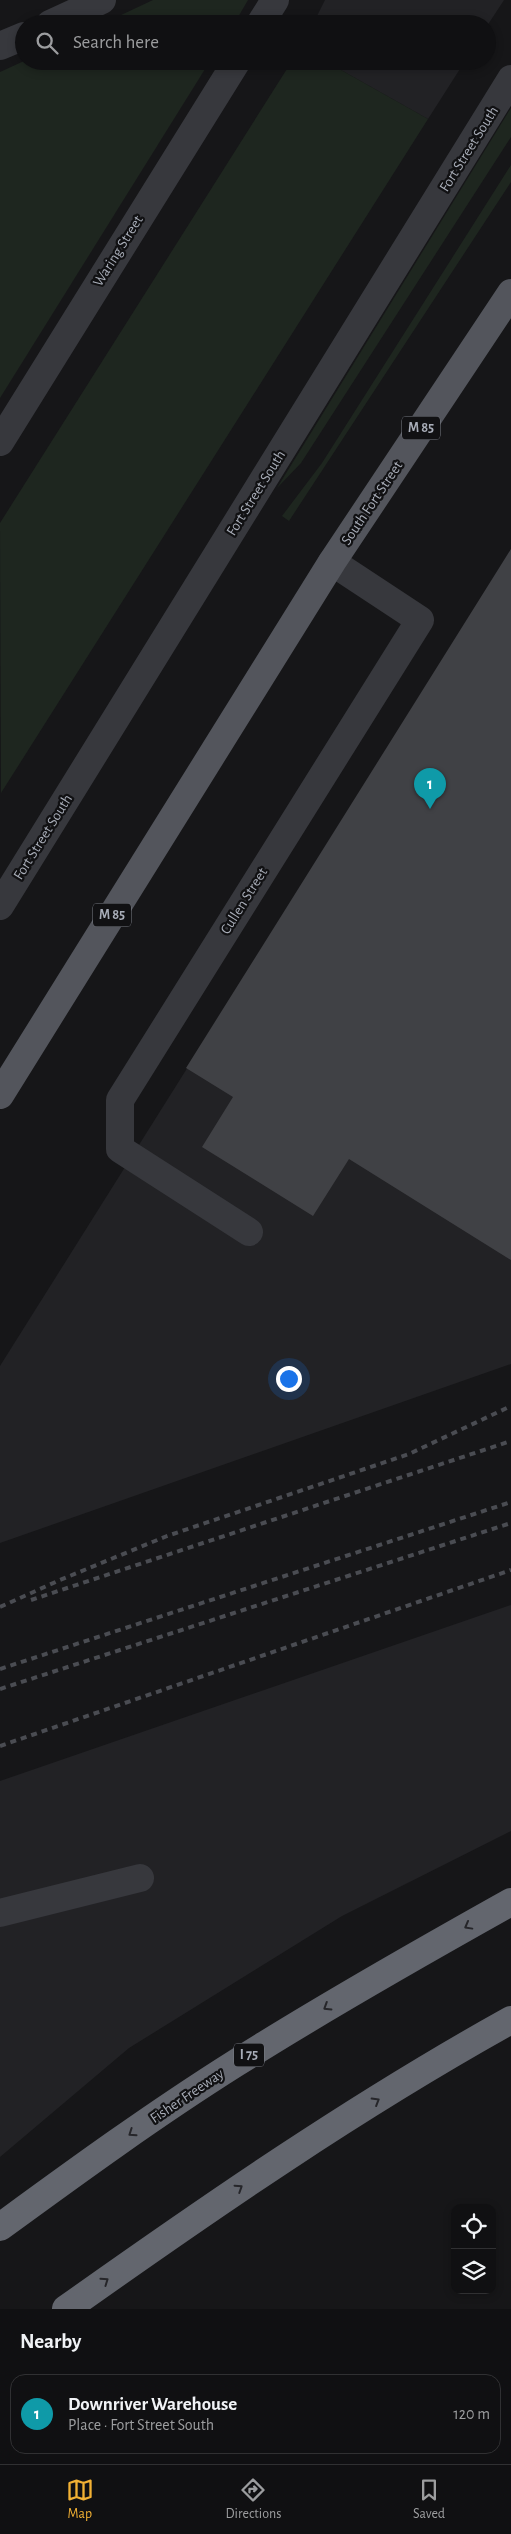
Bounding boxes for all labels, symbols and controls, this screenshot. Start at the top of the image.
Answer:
search box [15,15,496,70]
icon: search [33,29,61,57]
text: Search here [73,33,159,52]
street label: Fort Street South [437,104,501,194]
street label: Waring Street [90,213,146,289]
road number: M 85 [402,416,440,439]
street label: Fort Street South [224,448,288,538]
street label: South Fort Street [339,458,406,548]
pin: 1 [414,768,446,809]
street label: Fort Street South [11,792,75,882]
street label: Cullen Street [218,865,270,937]
road number: M 85 [93,904,131,926]
your location [276,1366,302,1392]
one-way arrow [465,1920,474,1930]
one-way arrow [324,2000,333,2010]
road number: I 75 [234,2044,264,2066]
street label: Fisher Freeway [147,2066,227,2126]
one-way arrow [370,2097,379,2107]
one-way arrow [128,2126,137,2136]
one-way arrow [234,2185,243,2195]
map controls [451,2204,496,2294]
button: locate [451,2204,496,2249]
button: layers [451,2249,496,2294]
one-way arrow [99,2278,109,2287]
text: Nearby [20,2331,81,2352]
text: Downriver Warehouse [68,2395,237,2414]
text: 1 [34,2406,40,2422]
text: 120 m [453,2406,490,2422]
text: Place · Fort Street South [68,2417,214,2433]
tab: Map [66,2476,94,2523]
tab: Directions [226,2476,281,2523]
tab: Saved [413,2476,445,2523]

